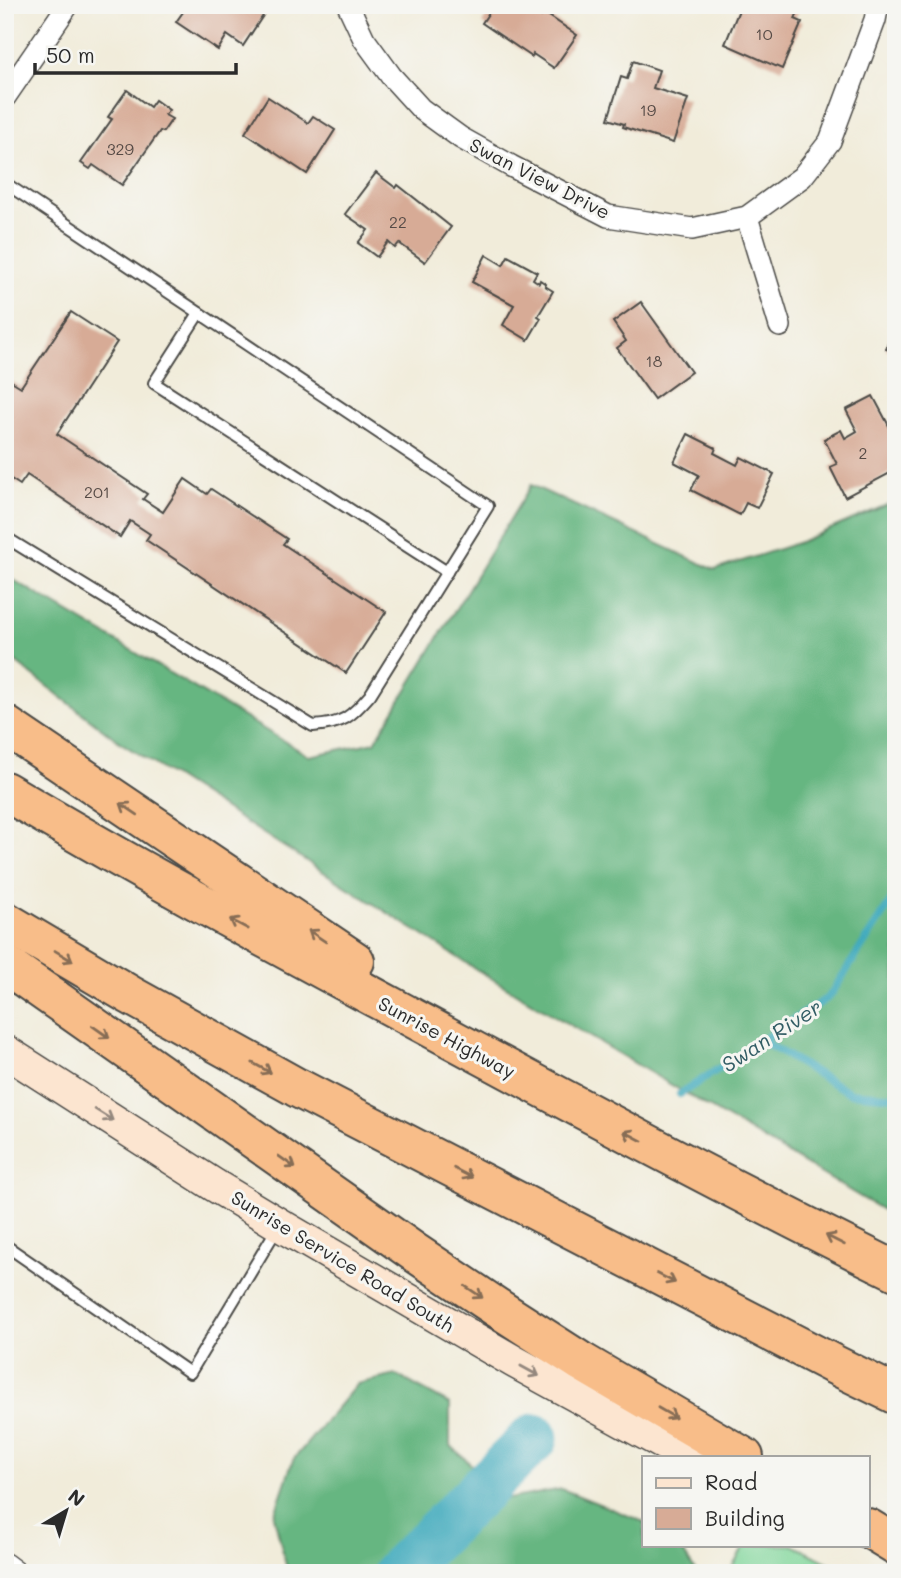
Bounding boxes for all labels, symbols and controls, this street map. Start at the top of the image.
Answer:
house number: 10 [755,23,773,44]
scale bar [35,32,236,76]
text: 50 m [46,41,95,68]
house number: 19 [640,99,656,120]
street label: Swan View Drive [465,132,615,224]
house number: 329 [106,138,134,159]
house number: 22 [389,211,407,232]
house number: 18 [646,350,663,371]
house number: 2 [859,442,867,463]
house number: 201 [84,481,110,502]
one-way arrow [120,802,139,816]
one-way arrow [229,917,250,930]
one-way arrow [308,929,328,943]
one-way arrow [53,949,73,963]
street label: Sunrise Highway [374,990,520,1084]
water label: Swan River [716,993,826,1077]
one-way arrow [91,1025,110,1039]
one-way arrow [251,1062,272,1075]
one-way arrow [93,1108,113,1122]
one-way arrow [623,1128,644,1142]
one-way arrow [277,1155,296,1169]
one-way arrow [453,1167,473,1181]
street label: Sunrise Service Road South [227,1184,459,1338]
one-way arrow [825,1233,846,1247]
one-way arrow [655,1271,675,1285]
one-way arrow [464,1285,483,1300]
one-way arrow [519,1364,540,1378]
one-way arrow [656,1407,677,1420]
legend [642,1456,870,1546]
text: Road [705,1468,757,1495]
north arrow [32,1476,102,1546]
text: N [63,1483,90,1511]
text: Building [705,1504,785,1531]

